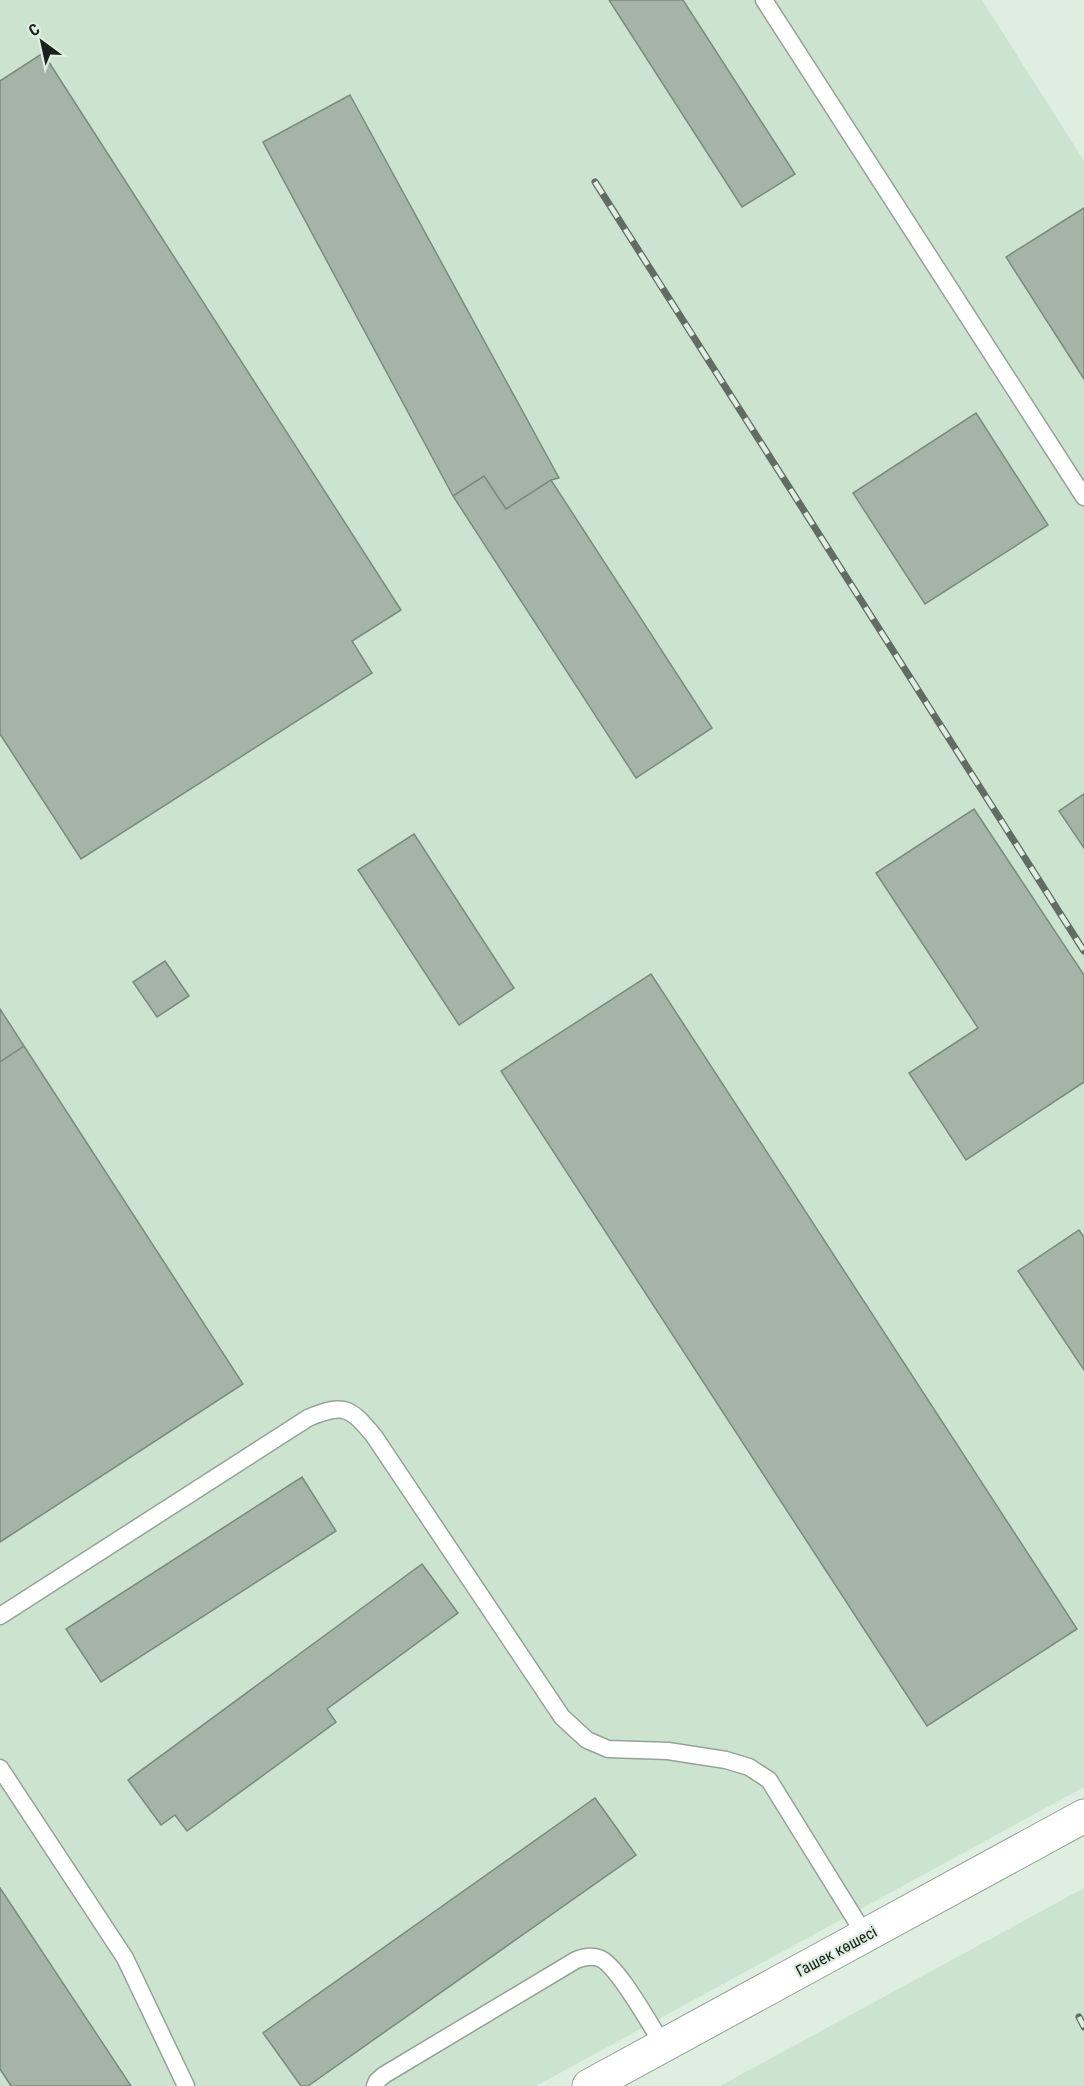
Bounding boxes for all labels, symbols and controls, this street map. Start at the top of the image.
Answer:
north arrow [12,12,72,72]
text: С [25,19,43,40]
street label: Гашек көшесі [792,1922,880,1981]

